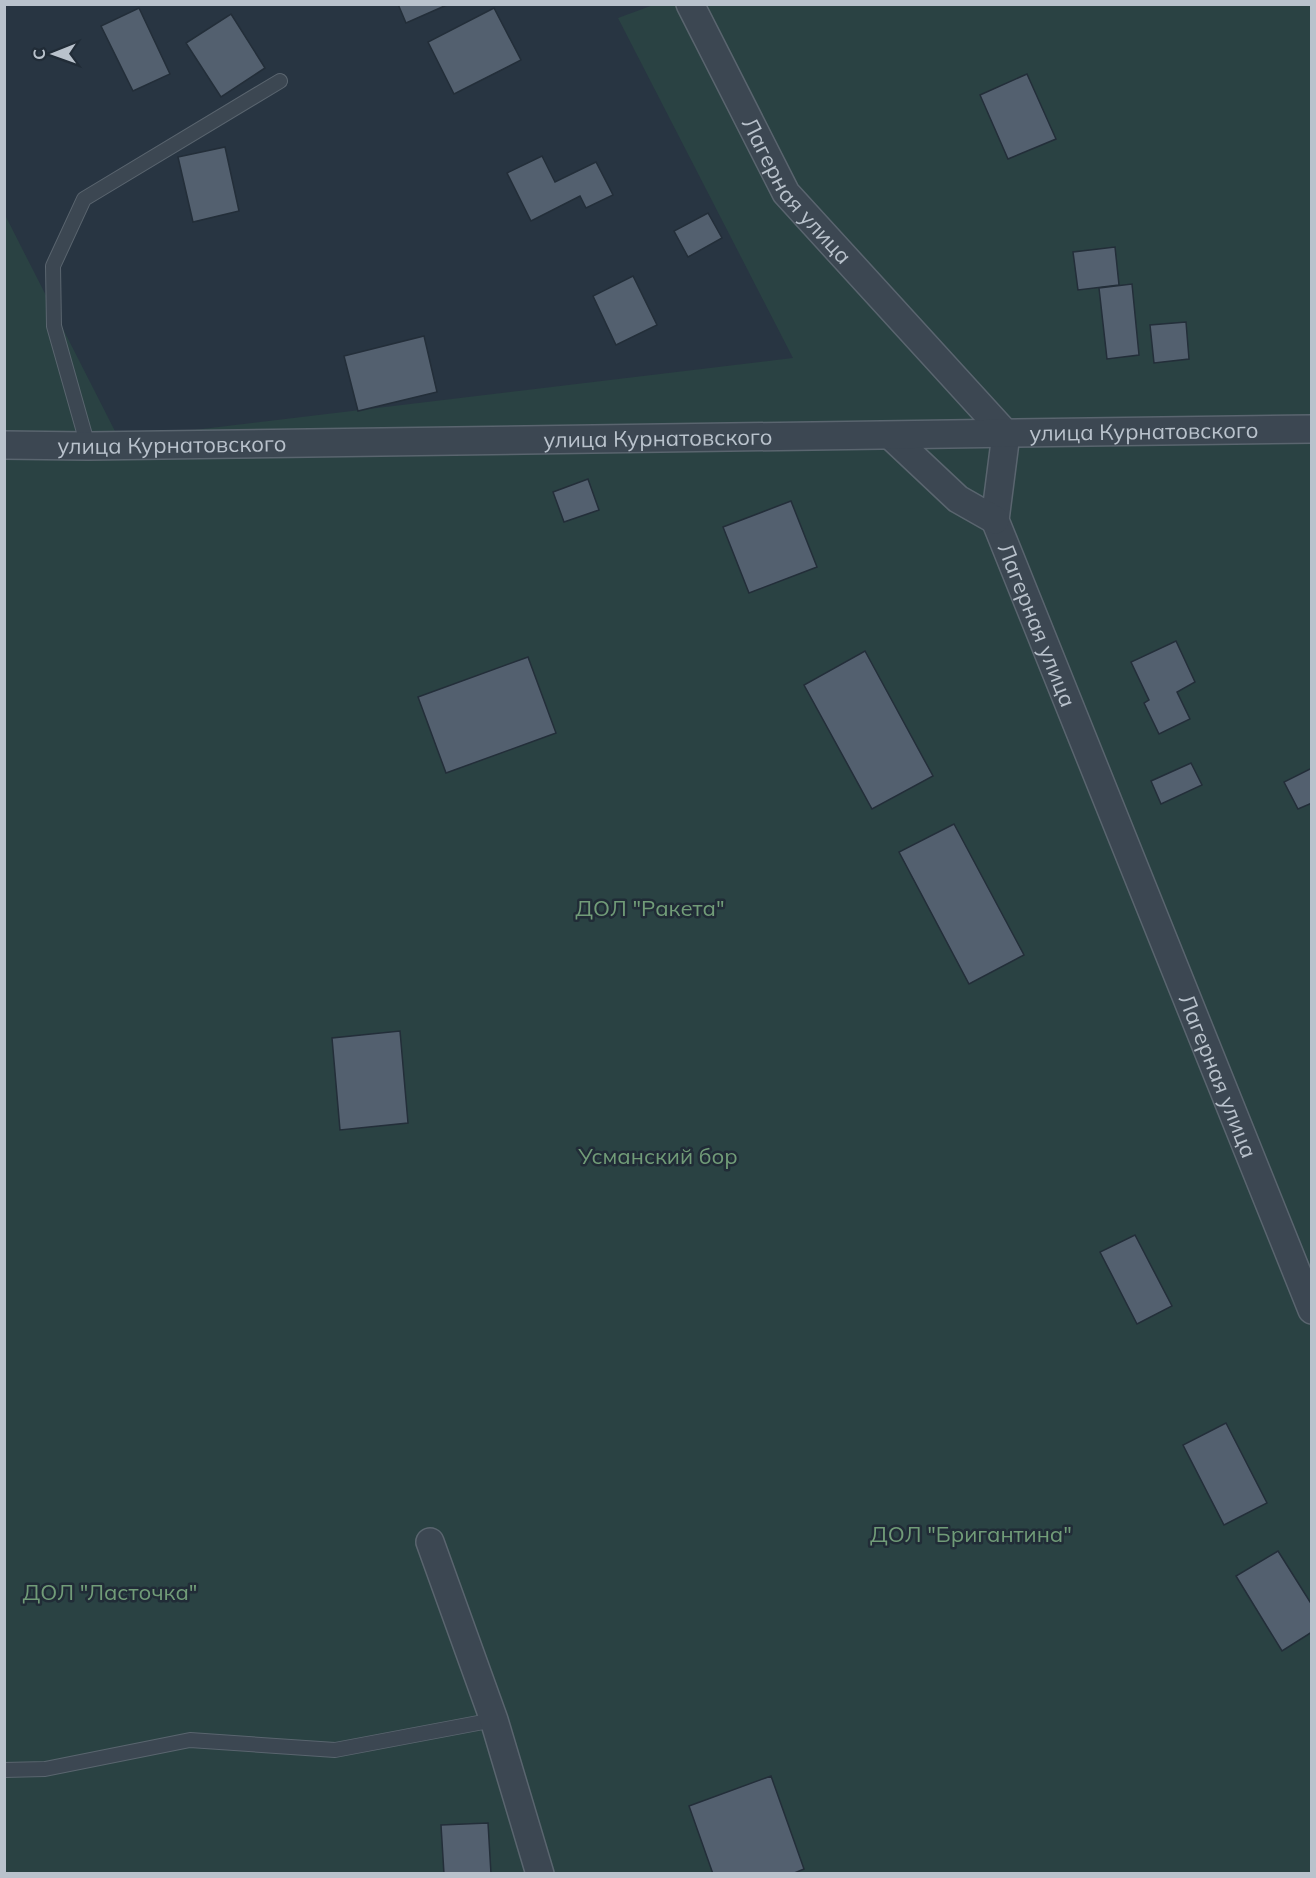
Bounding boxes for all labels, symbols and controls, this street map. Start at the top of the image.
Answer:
north arrow [24,24,84,84]
text: С [29,49,49,60]
street label: Лагерная улица [736,113,858,270]
street label: улица Курнатовского [1029,416,1259,447]
street label: улица Курнатовского [543,422,773,454]
street label: улица Курнатовского [57,429,287,460]
street label: Лагерная улица [992,539,1083,711]
park label: ДОЛ "Ракета" [575,894,725,922]
street label: Лагерная улица [1173,990,1263,1162]
park label: Усманский бор [577,1142,738,1170]
park label: ДОЛ "Бригантина" [870,1520,1072,1548]
park label: ДОЛ "Ласточка" [23,1578,197,1606]

